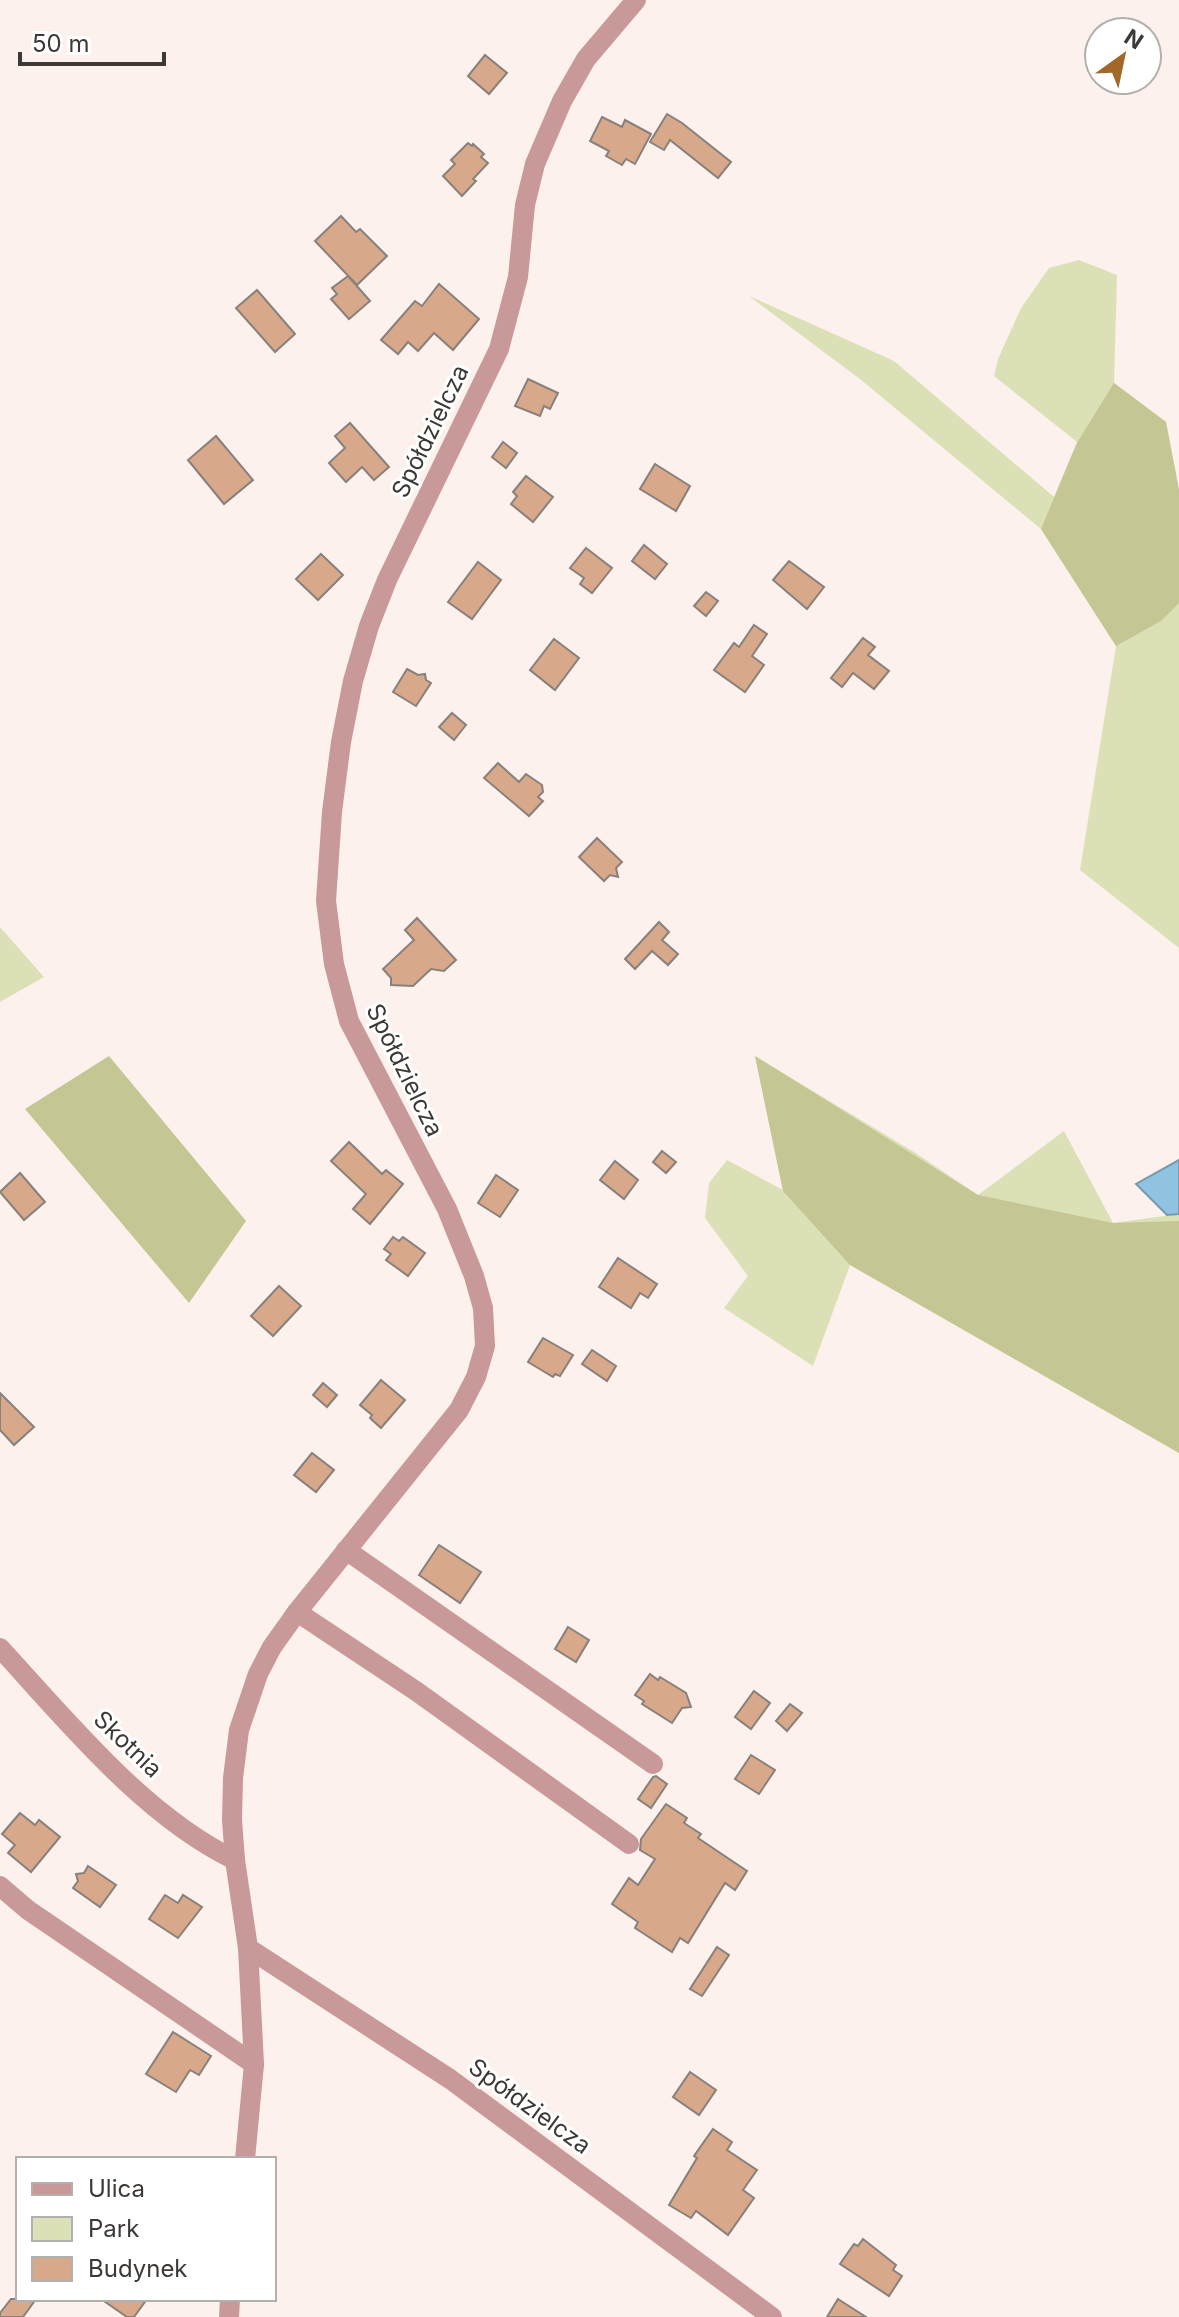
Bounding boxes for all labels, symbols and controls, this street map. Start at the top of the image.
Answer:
scale bar [20,16,164,66]
north arrow [1083,16,1163,96]
text: N [1120,24,1148,55]
text: 50 m [32,29,90,58]
street label: Spółdzielcza [385,360,475,502]
street label: Spółdzielcza [360,999,450,1141]
street label: Skotnia [88,1704,168,1784]
street label: Spółdzielcza [463,2052,597,2160]
legend [16,2157,276,2301]
text: Ulica [88,2174,145,2203]
text: Park [88,2214,139,2243]
text: Budynek [88,2254,188,2283]

